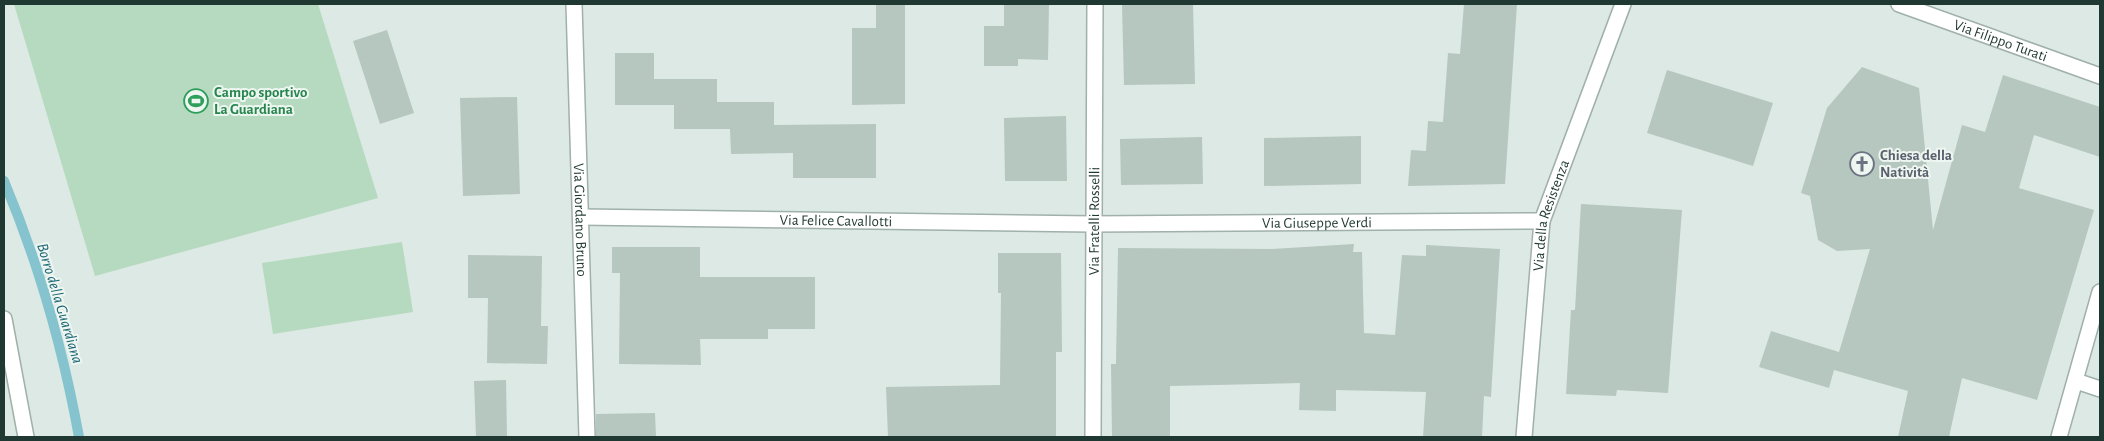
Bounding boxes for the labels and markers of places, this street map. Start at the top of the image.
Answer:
place label: Campo sportivo La Guardiana [214,85,307,117]
sports icon: Campo sportivo La Guardiana [183,88,209,114]
place label: Chiesa della Natività [1880,148,1952,180]
church icon: Chiesa della Natività [1849,151,1875,177]

